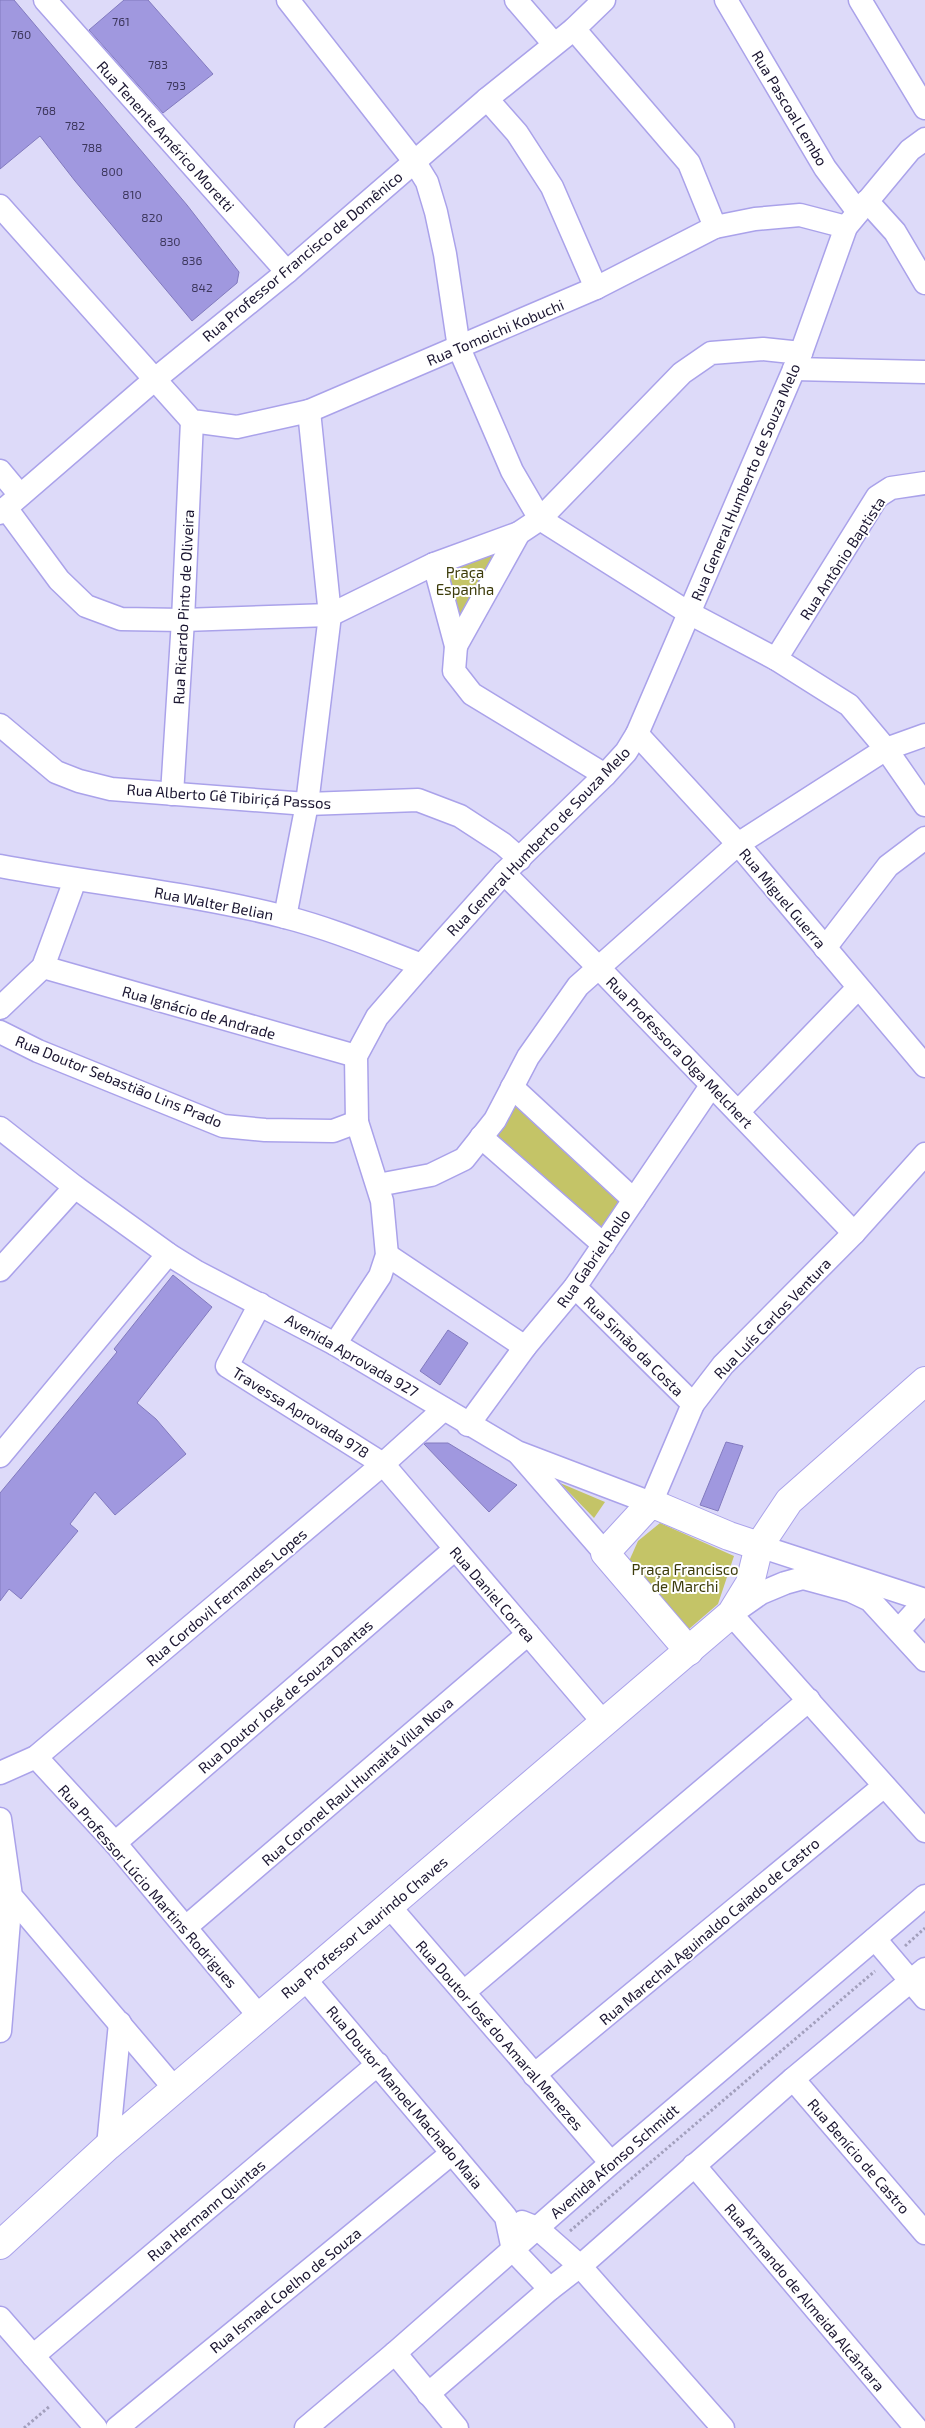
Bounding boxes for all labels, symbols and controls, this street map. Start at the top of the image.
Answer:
house number: 761 [112,14,130,28]
house number: 760 [11,27,31,41]
street label: Rua Pascoal Lembo [748,47,832,169]
street label: Rua Tenente Américo Moretti [94,57,238,215]
house number: 783 [148,57,168,71]
house number: 793 [166,78,186,92]
house number: 768 [36,103,56,117]
house number: 782 [65,118,85,132]
house number: 788 [82,140,102,154]
house number: 800 [101,164,123,178]
street label: Rua Professor Francisco de Domênico [198,167,406,345]
house number: 810 [122,187,142,201]
house number: 820 [141,210,163,224]
house number: 830 [159,234,181,248]
house number: 836 [182,253,203,267]
house number: 842 [191,280,213,294]
street label: Rua Tomoichi Kobuchi [424,295,566,369]
street label: Rua General Humberto de Souza Melo [687,361,803,603]
street label: Rua Antônio Baptista [796,493,888,623]
street label: Rua Ricardo Pinto de Oliveira [169,509,197,705]
park label: Praça Espanha [436,563,494,598]
street label: Rua General Humberto de Souza Melo [443,743,633,939]
street label: Rua Alberto Gê Tibiriçá Passos [126,780,332,813]
street label: Rua Miguel Guerra [736,844,830,952]
street label: Rua Walter Belian [153,883,275,923]
street label: Rua Professora Olga Melchert [603,973,757,1132]
street label: Rua Ignácio de Andrade [120,981,278,1043]
street label: Rua Doutor Sebastião Lins Prado [13,1031,225,1131]
street label: Rua Gabriel Rollo [552,1205,634,1311]
street label: Rua Luís Carlos Ventura [710,1254,834,1382]
street label: Rua Simão da Costa [580,1292,688,1400]
street label: Avenida Aprovada 927 [282,1310,422,1401]
street label: Travessa Aprovada 978 [229,1363,373,1461]
street label: Rua Cordovil Fernandes Lopes [142,1524,310,1670]
street label: Rua Daniel Correa [447,1543,539,1645]
park label: Praça Francisco de Marchi [631,1560,739,1595]
street label: Rua Doutor José de Souza Dantas [194,1615,376,1777]
street label: Rua Coronel Raul Humaitá Villa Nova [258,1693,456,1869]
street label: Rua Professor Lúcio Martins Rodrigues [55,1781,241,1991]
street label: Rua Marechal Aguinaldo Caiado de Castro [595,1834,823,2028]
street label: Rua Professor Laurindo Chaves [277,1852,451,2002]
street label: Rua Doutor José do Amaral Menezes [413,1936,587,2134]
street label: Rua Doutor Manoel Machado Maia [323,2002,487,2192]
street label: Rua Benício de Castro [804,2095,914,2217]
street label: Avenida Afonso Schmidt [546,2100,682,2222]
street label: Rua Hermann Quintas [143,2155,269,2265]
street label: Rua Armando de Almeida Alcântara [721,2200,889,2394]
street label: Rua Ismael Coelho de Souza [206,2223,364,2357]

